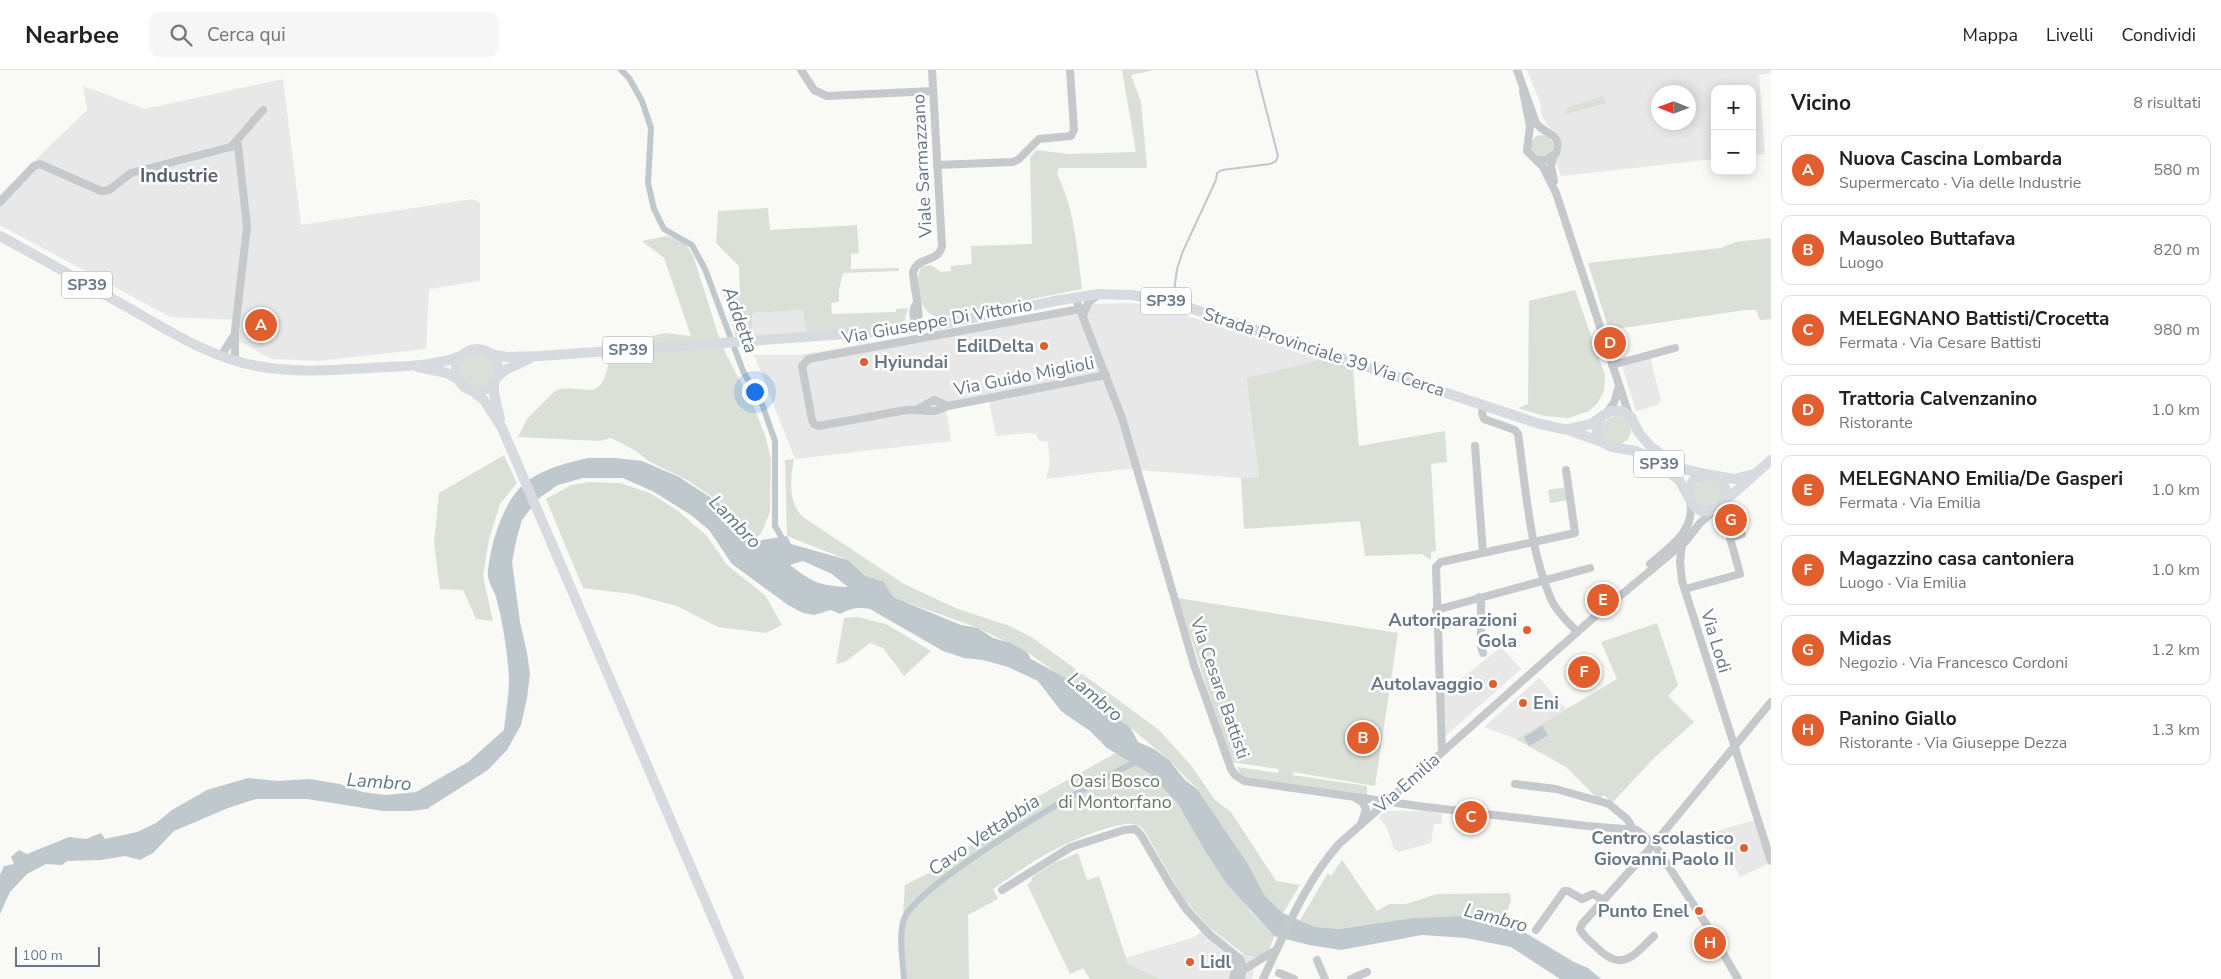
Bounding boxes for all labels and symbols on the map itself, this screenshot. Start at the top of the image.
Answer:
north arrow [1651,85,1696,130]
street label: Viale Sarmazzano [906,94,938,239]
district label: Industrie [140,163,218,189]
road number: SP39 [62,272,112,298]
water label: Addetta [716,282,764,357]
road number: SP39 [1141,288,1191,315]
street label: Via Giuseppe Di Vittorio [839,292,1034,350]
street label: Strada Provinciale 39 Via Cerca [1200,302,1448,402]
pin: A [245,306,277,344]
pin: D [1594,324,1626,362]
place label: EdilDelta [956,334,1034,358]
road number: SP39 [603,336,653,364]
marker: EdilDelta [1038,340,1050,352]
place label: Hyiundai [874,350,948,374]
street label: Via Guido Miglioli [951,351,1096,402]
marker: Hyiundai [858,356,870,368]
your location [742,379,768,405]
road number: SP39 [1634,450,1684,478]
water label: Lambro [703,490,767,554]
pin: G [1715,501,1747,539]
pin: E [1587,581,1619,619]
street label: Via Lodi [1695,605,1737,676]
place label: Autoriparazioni Gola [1388,608,1517,653]
street label: Via Cesare Battisti [1184,613,1255,762]
marker: Autoriparazioni Gola [1521,624,1533,636]
pin: F [1568,653,1600,691]
water label: Lambro [1062,666,1128,728]
place label: Autolavaggio [1371,672,1483,696]
marker: Autolavaggio [1487,678,1499,690]
place label: Eni [1533,691,1559,715]
marker: Eni [1517,697,1529,709]
pin: B [1347,719,1379,757]
street label: Via Emilia [1368,748,1445,819]
water label: Lambro [346,767,412,797]
park label: Oasi Bosco di Montorfano [1058,769,1172,814]
water label: Cavo Vettabbia [923,788,1045,882]
pin: C [1455,798,1487,836]
place label: Centro scolastico Giovanni Paolo II [1591,826,1734,871]
marker: Centro scolastico Giovanni Paolo II [1738,842,1750,854]
water label: Lambro [1461,897,1531,939]
place label: Punto Enel [1598,899,1689,923]
marker: Punto Enel [1693,905,1705,917]
pin: H [1694,924,1726,962]
scale bar [15,944,100,967]
place label: Lidl [1200,950,1232,974]
marker: Lidl [1184,956,1196,968]

